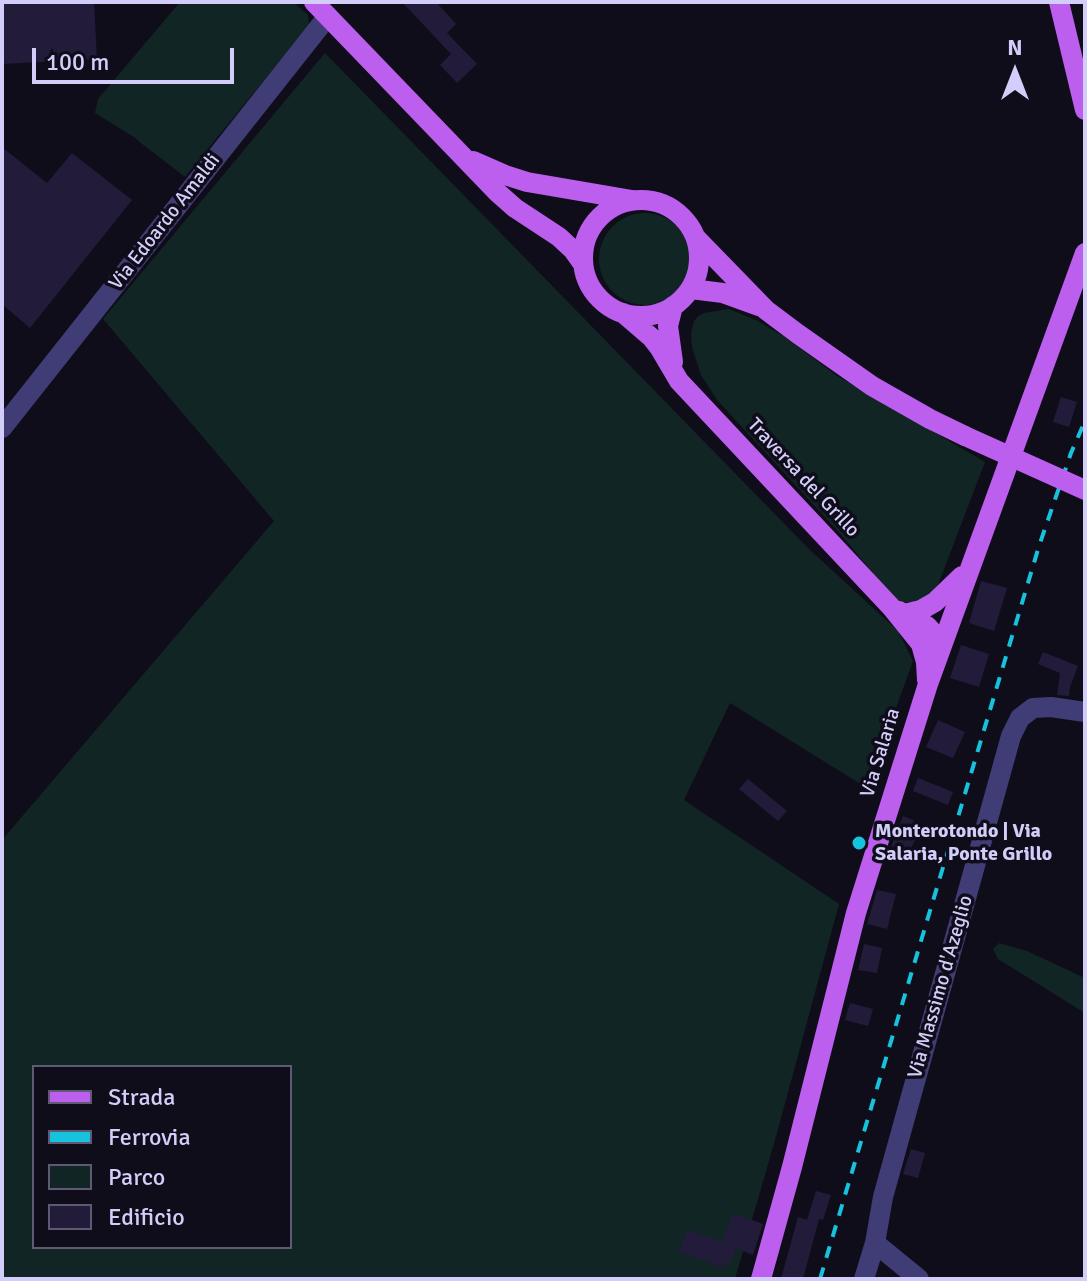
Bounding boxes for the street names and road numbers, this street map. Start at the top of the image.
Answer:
street label: Via Edoardo Amaldi [104,149,226,295]
street label: Traversa del Grillo [742,414,864,542]
street label: Via Salaria [856,705,906,801]
street label: Via Massimo d'Azeglio [903,893,979,1081]

